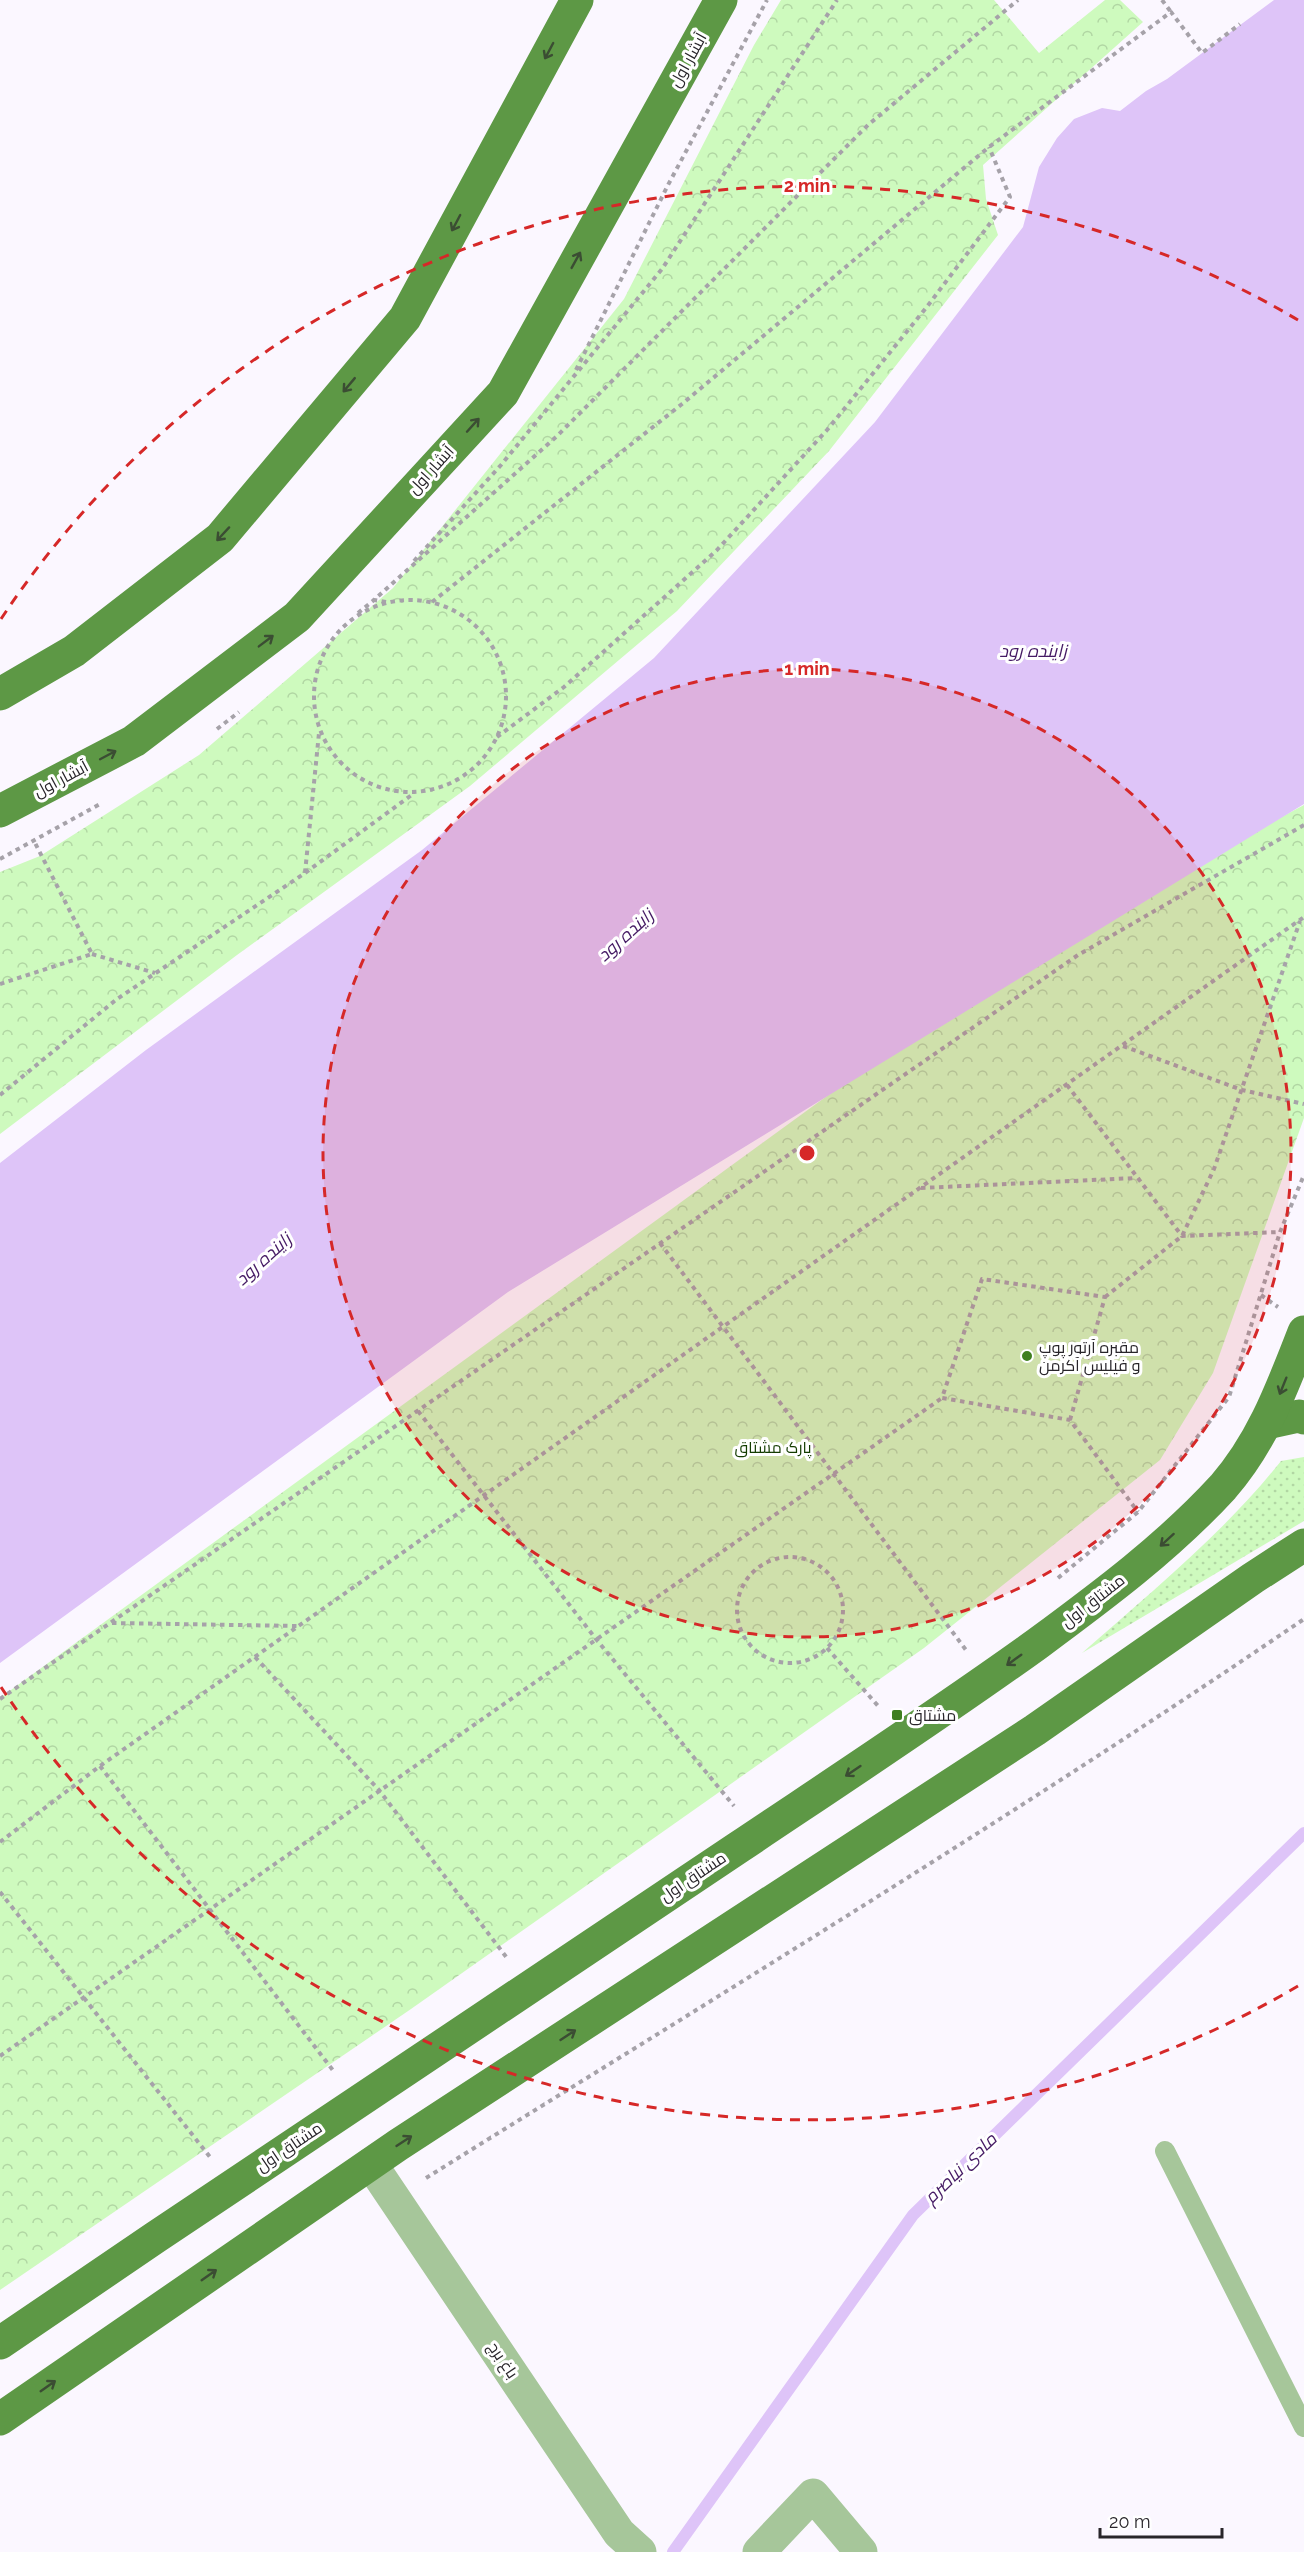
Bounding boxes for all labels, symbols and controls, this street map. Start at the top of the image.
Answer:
street label: آبشار اول [665,29,712,91]
one-way arrow [543,42,554,60]
text: 2 min [784,175,830,196]
one-way arrow [450,214,462,231]
one-way arrow [571,252,582,270]
one-way arrow [343,376,356,392]
one-way arrow [466,418,480,433]
street label: آبشار اول [404,441,459,499]
one-way arrow [216,526,231,541]
one-way arrow [257,635,273,647]
water label: زاینده رود [999,640,1069,661]
text: 1 min [784,658,830,679]
one-way arrow [98,748,116,760]
street label: آبشار اول [30,756,93,802]
water label: زاینده رود [593,903,659,965]
centre of rings [797,1143,817,1163]
water label: زاینده رود [231,1227,297,1289]
place label: مقبره آرتور پوپ و فیلیس آکرمن [1039,1338,1140,1376]
marker: مقبره آرتور پوپ و فیلیس آکرمن [1020,1349,1034,1363]
one-way arrow [1277,1377,1288,1395]
park label: پارک مشتاق [734,1438,812,1459]
one-way arrow [1160,1533,1175,1547]
street label: مشتاق اول [1058,1570,1129,1632]
one-way arrow [1006,1654,1022,1667]
place label: مشتاق [909,1706,956,1726]
marker: مشتاق [890,1708,904,1722]
one-way arrow [845,1765,862,1777]
street label: مشتاق اول [657,1848,730,1907]
one-way arrow [559,2028,576,2041]
street label: مشتاق اول [253,2118,326,2177]
water label: مادی نیاصرم [919,2128,1002,2210]
one-way arrow [395,2135,412,2147]
one-way arrow [200,2269,216,2281]
street label: باغ برج [482,2338,522,2383]
one-way arrow [40,2380,56,2392]
scale bar [1100,2501,1222,2539]
text: 20 m [1109,2511,1151,2532]

